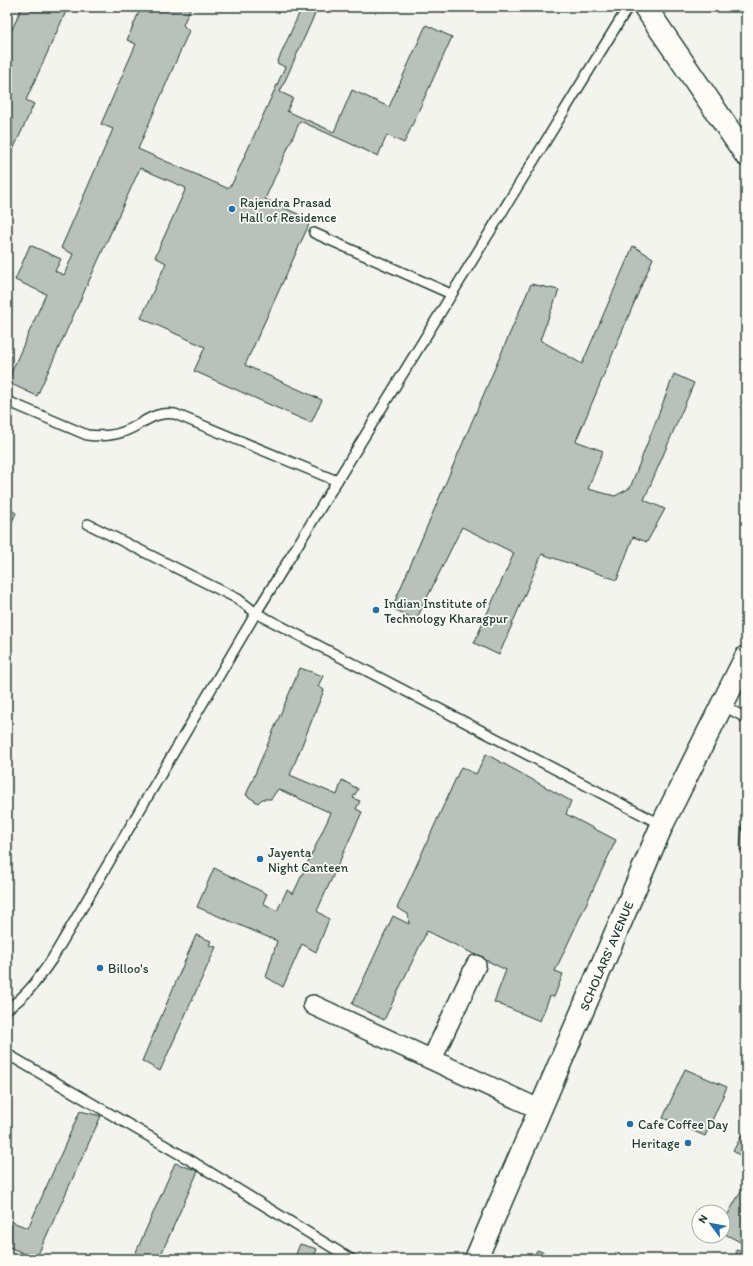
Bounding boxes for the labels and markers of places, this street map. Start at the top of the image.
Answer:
place label: Rajendra Prasad Hall of Residence [240,195,337,225]
marker: Rajendra Prasad Hall of Residence [227,204,237,214]
place label: Indian Institute of Technology Kharagpur [384,596,508,626]
marker: Indian Institute of Technology Kharagpur [371,605,381,615]
place label: Jayenta Night Canteen [268,845,349,875]
marker: Jayenta Night Canteen [255,854,265,864]
place label: Billoo's [108,961,149,976]
marker: Billoo's [95,963,105,973]
place label: Cafe Coffee Day [638,1117,728,1132]
marker: Cafe Coffee Day [625,1119,635,1129]
place label: Heritage [632,1136,680,1151]
marker: Heritage [683,1138,693,1148]

